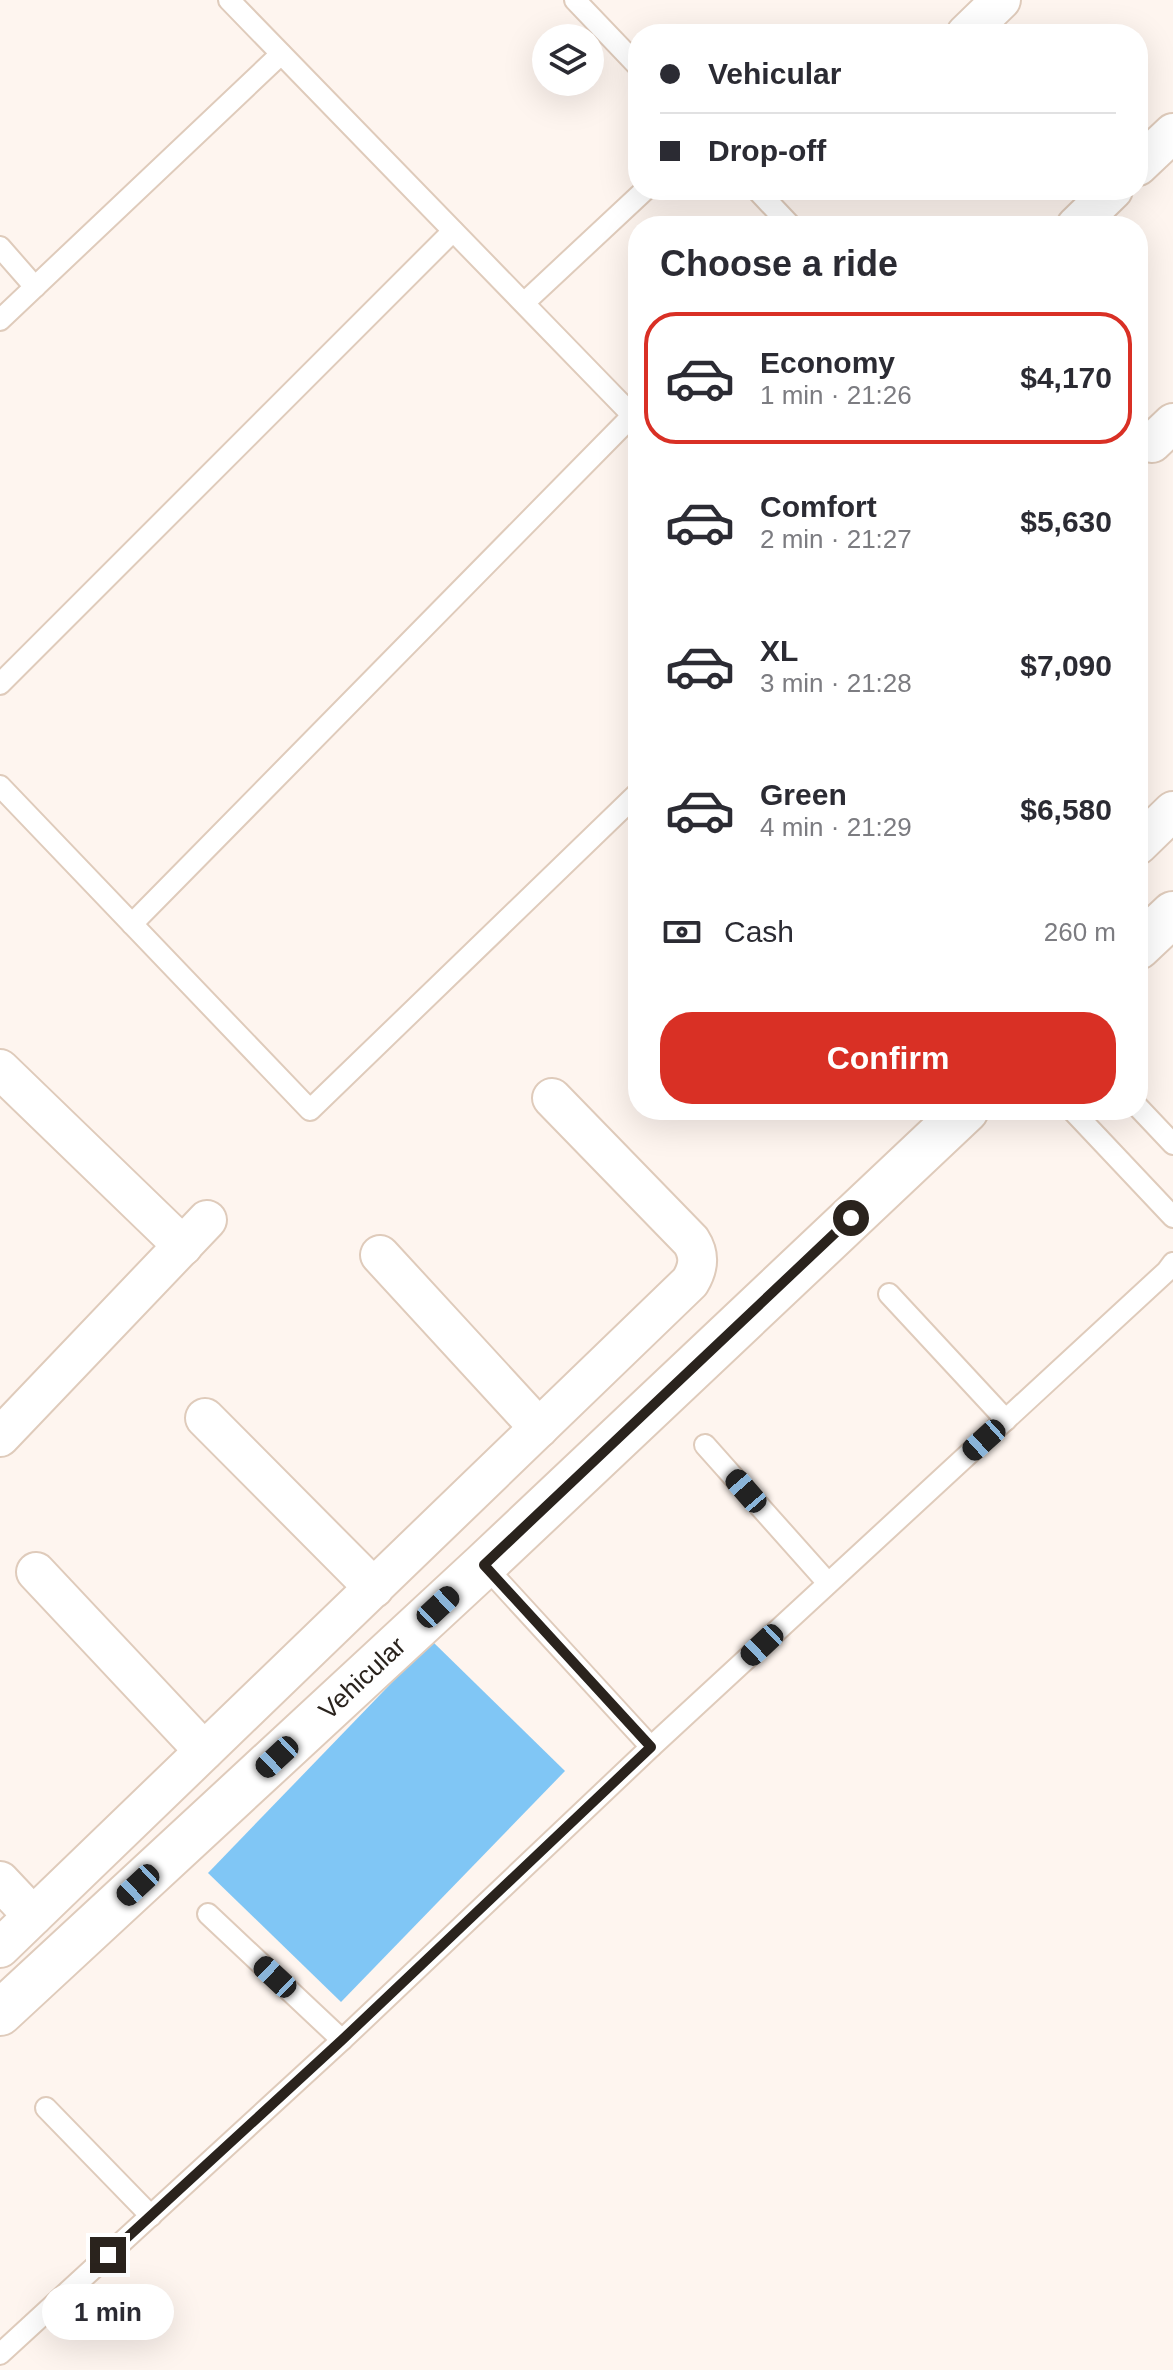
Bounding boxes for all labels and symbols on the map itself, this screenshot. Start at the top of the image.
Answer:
route start [833,1200,869,1236]
car [958,1415,1010,1465]
car [721,1465,771,1517]
car [412,1582,464,1632]
car [736,1620,788,1670]
street label: Vehicular [313,1630,412,1725]
car [251,1732,303,1782]
car [112,1860,164,1910]
car [249,1952,301,2002]
route end [90,2237,126,2273]
callout: 1 min [42,2283,174,2339]

